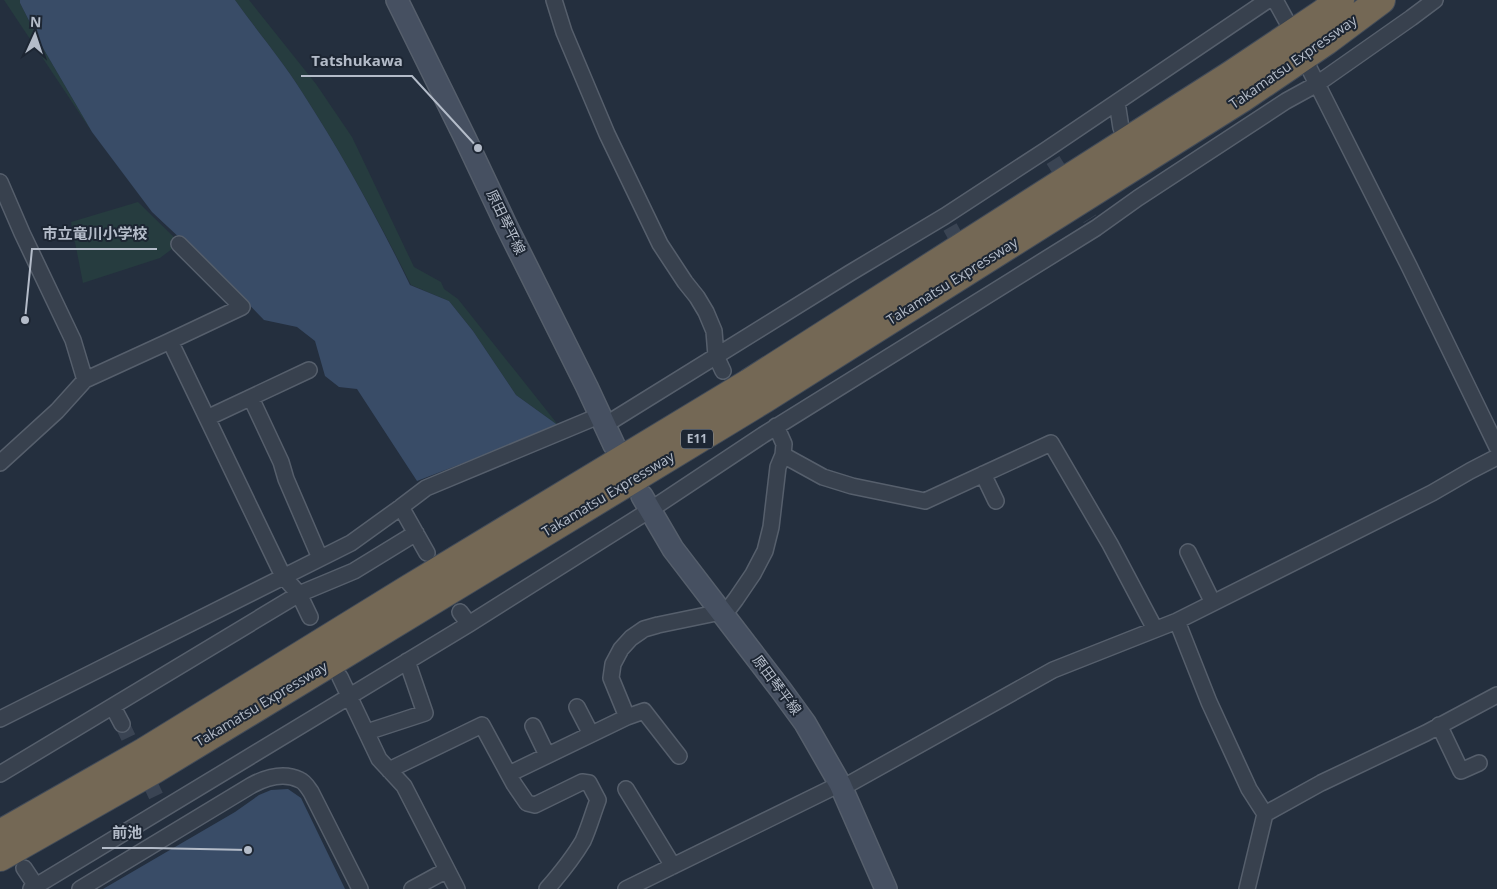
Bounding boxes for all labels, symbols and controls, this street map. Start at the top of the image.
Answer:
north arrow [10,10,60,60]
street label: Takamatsu Expressway [1225,10,1361,113]
text: N [30,12,42,31]
callout: Tatshukawa [301,46,412,76]
text: Tatshukawa [311,50,403,70]
street label: 原田琴平線 [483,186,530,257]
callout: 市立竜川小学校 [32,219,157,249]
text: 市立竜川小学校 [42,223,148,243]
street label: Takamatsu Expressway [882,232,1022,329]
road number: E11 [681,429,713,448]
street label: Takamatsu Expressway [538,446,678,541]
street label: 原田琴平線 [749,651,806,718]
street label: Takamatsu Expressway [191,656,331,751]
callout: 前池 [102,818,152,848]
text: 前池 [112,822,142,842]

